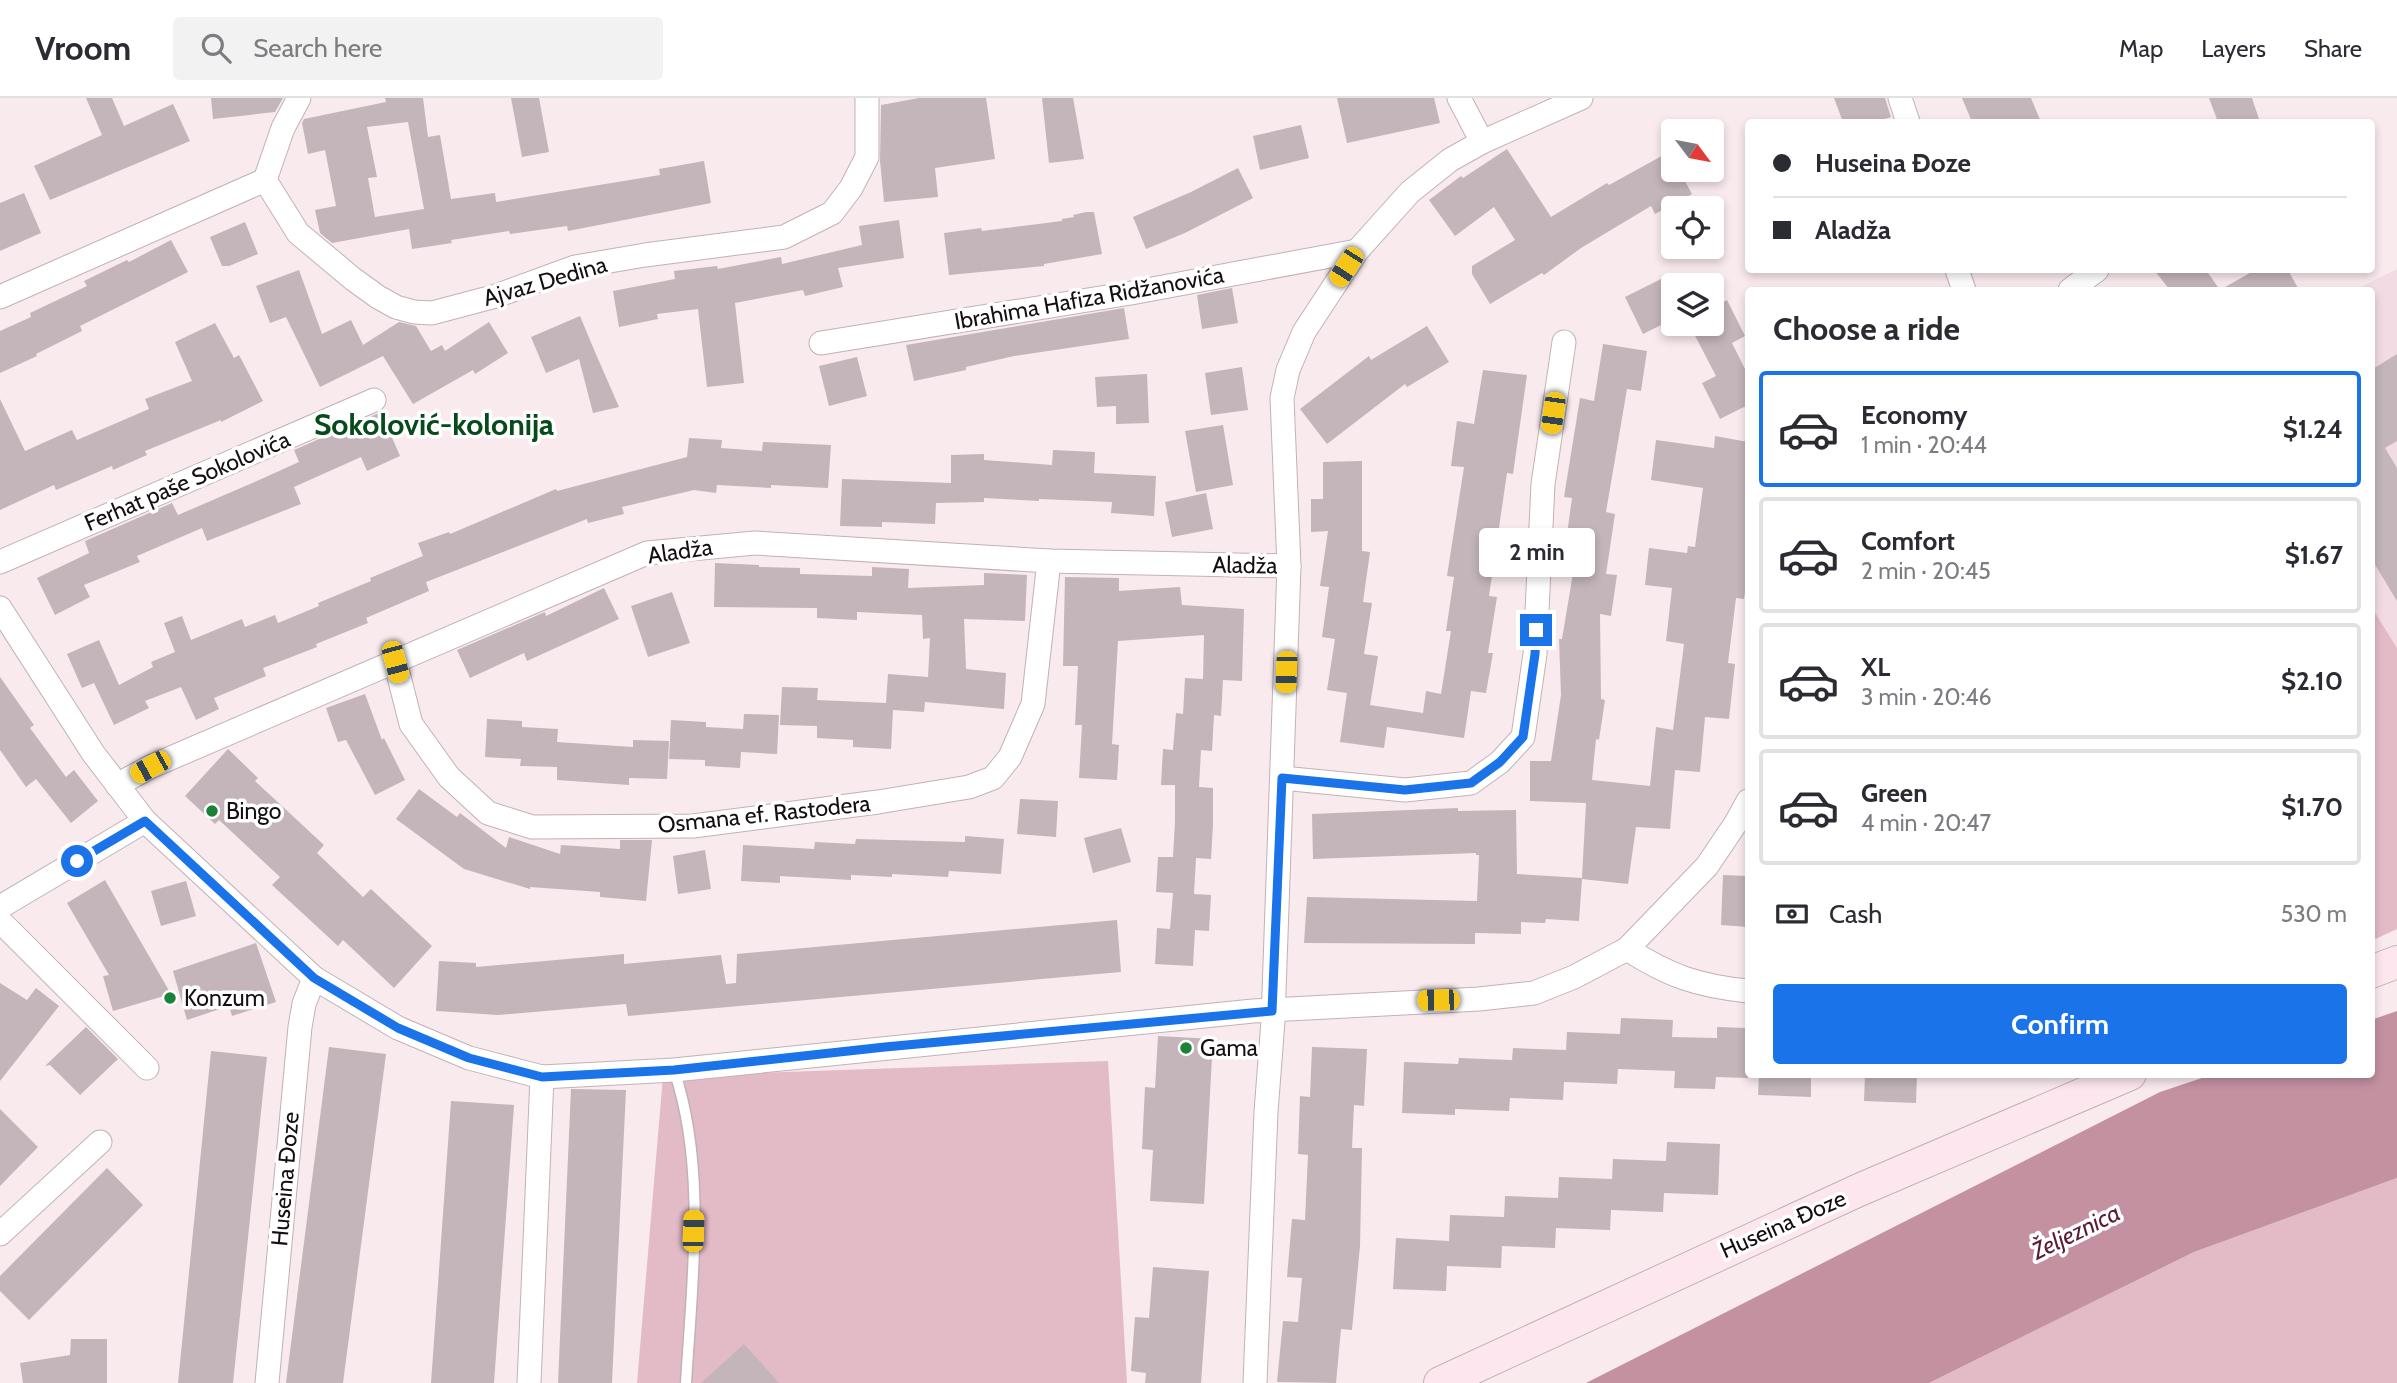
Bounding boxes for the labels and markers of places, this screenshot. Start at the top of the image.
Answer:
place label: Bingo [226,797,281,825]
marker: Bingo [204,803,220,819]
place label: Konzum [184,984,265,1012]
marker: Konzum [162,990,178,1006]
place label: Gama [1200,1034,1258,1062]
marker: Gama [1178,1040,1194,1056]

